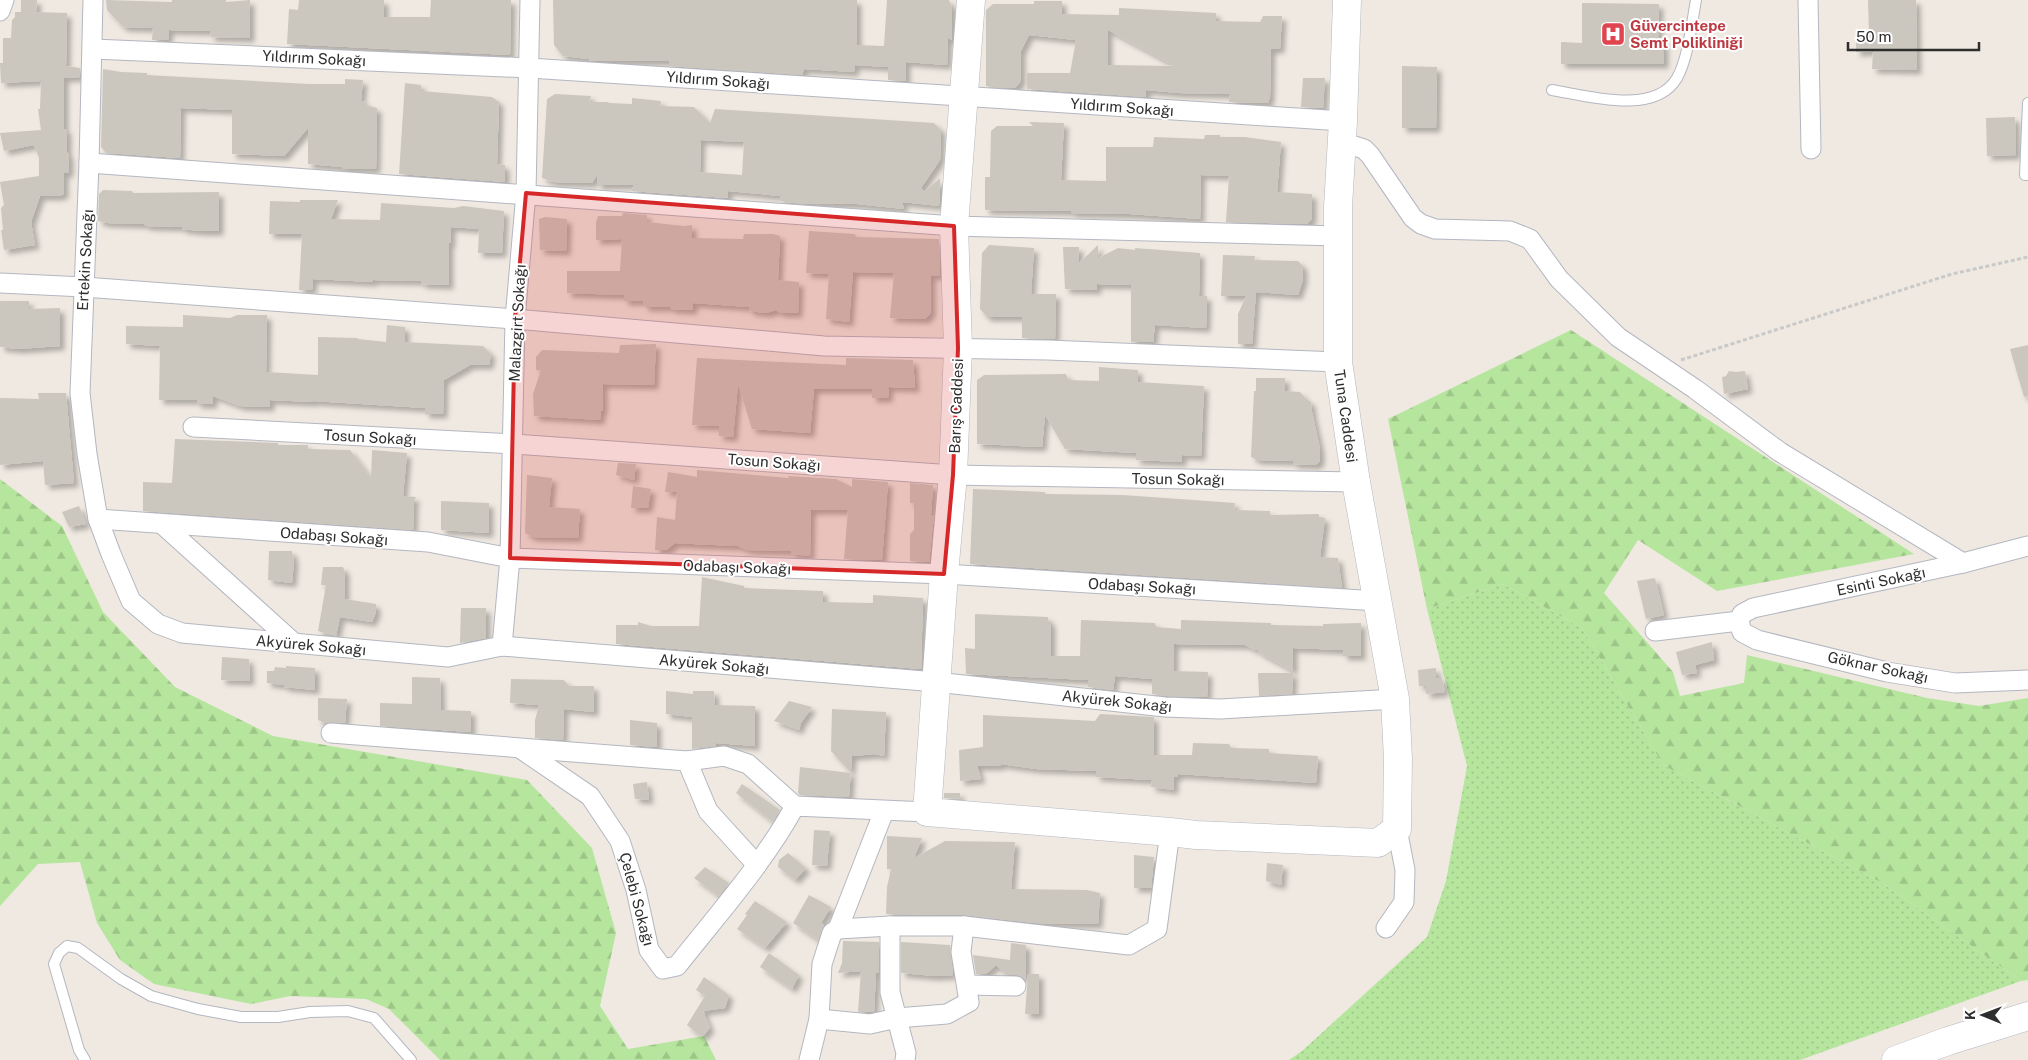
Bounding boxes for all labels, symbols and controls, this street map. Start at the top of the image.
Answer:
place label: Güvercintepe Semt Polikliniği [1630,17,1743,51]
scale bar [1848,20,1979,52]
hospital icon: Güvercintepe Semt Polikliniği [1600,21,1626,47]
text: 50 m [1856,28,1891,45]
street label: Yıldırım Sokağı [262,47,366,69]
street label: Yıldırım Sokağı [666,68,770,92]
street label: Yıldırım Sokağı [1070,95,1174,119]
street label: Ertekin Sokağı [74,209,96,311]
street label: Malazgirt Sokağı [505,264,529,382]
street label: Barış Caddesi [946,358,966,454]
street label: Tuna Caddesi [1331,368,1361,464]
street label: Tosun Sokağı [323,426,417,448]
street label: Tosun Sokağı [727,450,821,474]
street label: Tosun Sokağı [1131,470,1225,488]
street label: Odabaşı Sokağı [279,524,389,548]
street label: Odabaşı Sokağı [683,557,791,577]
street label: Esinti Sokağı [1835,563,1927,599]
street label: Odabaşı Sokağı [1088,575,1196,597]
street label: Akyürek Sokağı [255,632,367,658]
street label: Göknar Sokağı [1826,648,1930,686]
street label: Akyürek Sokağı [658,651,770,677]
street label: Akyürek Sokağı [1061,687,1173,715]
street label: Çelebi Sokağı [616,851,658,947]
north arrow [1958,990,2008,1040]
text: K [1962,1010,1978,1020]

